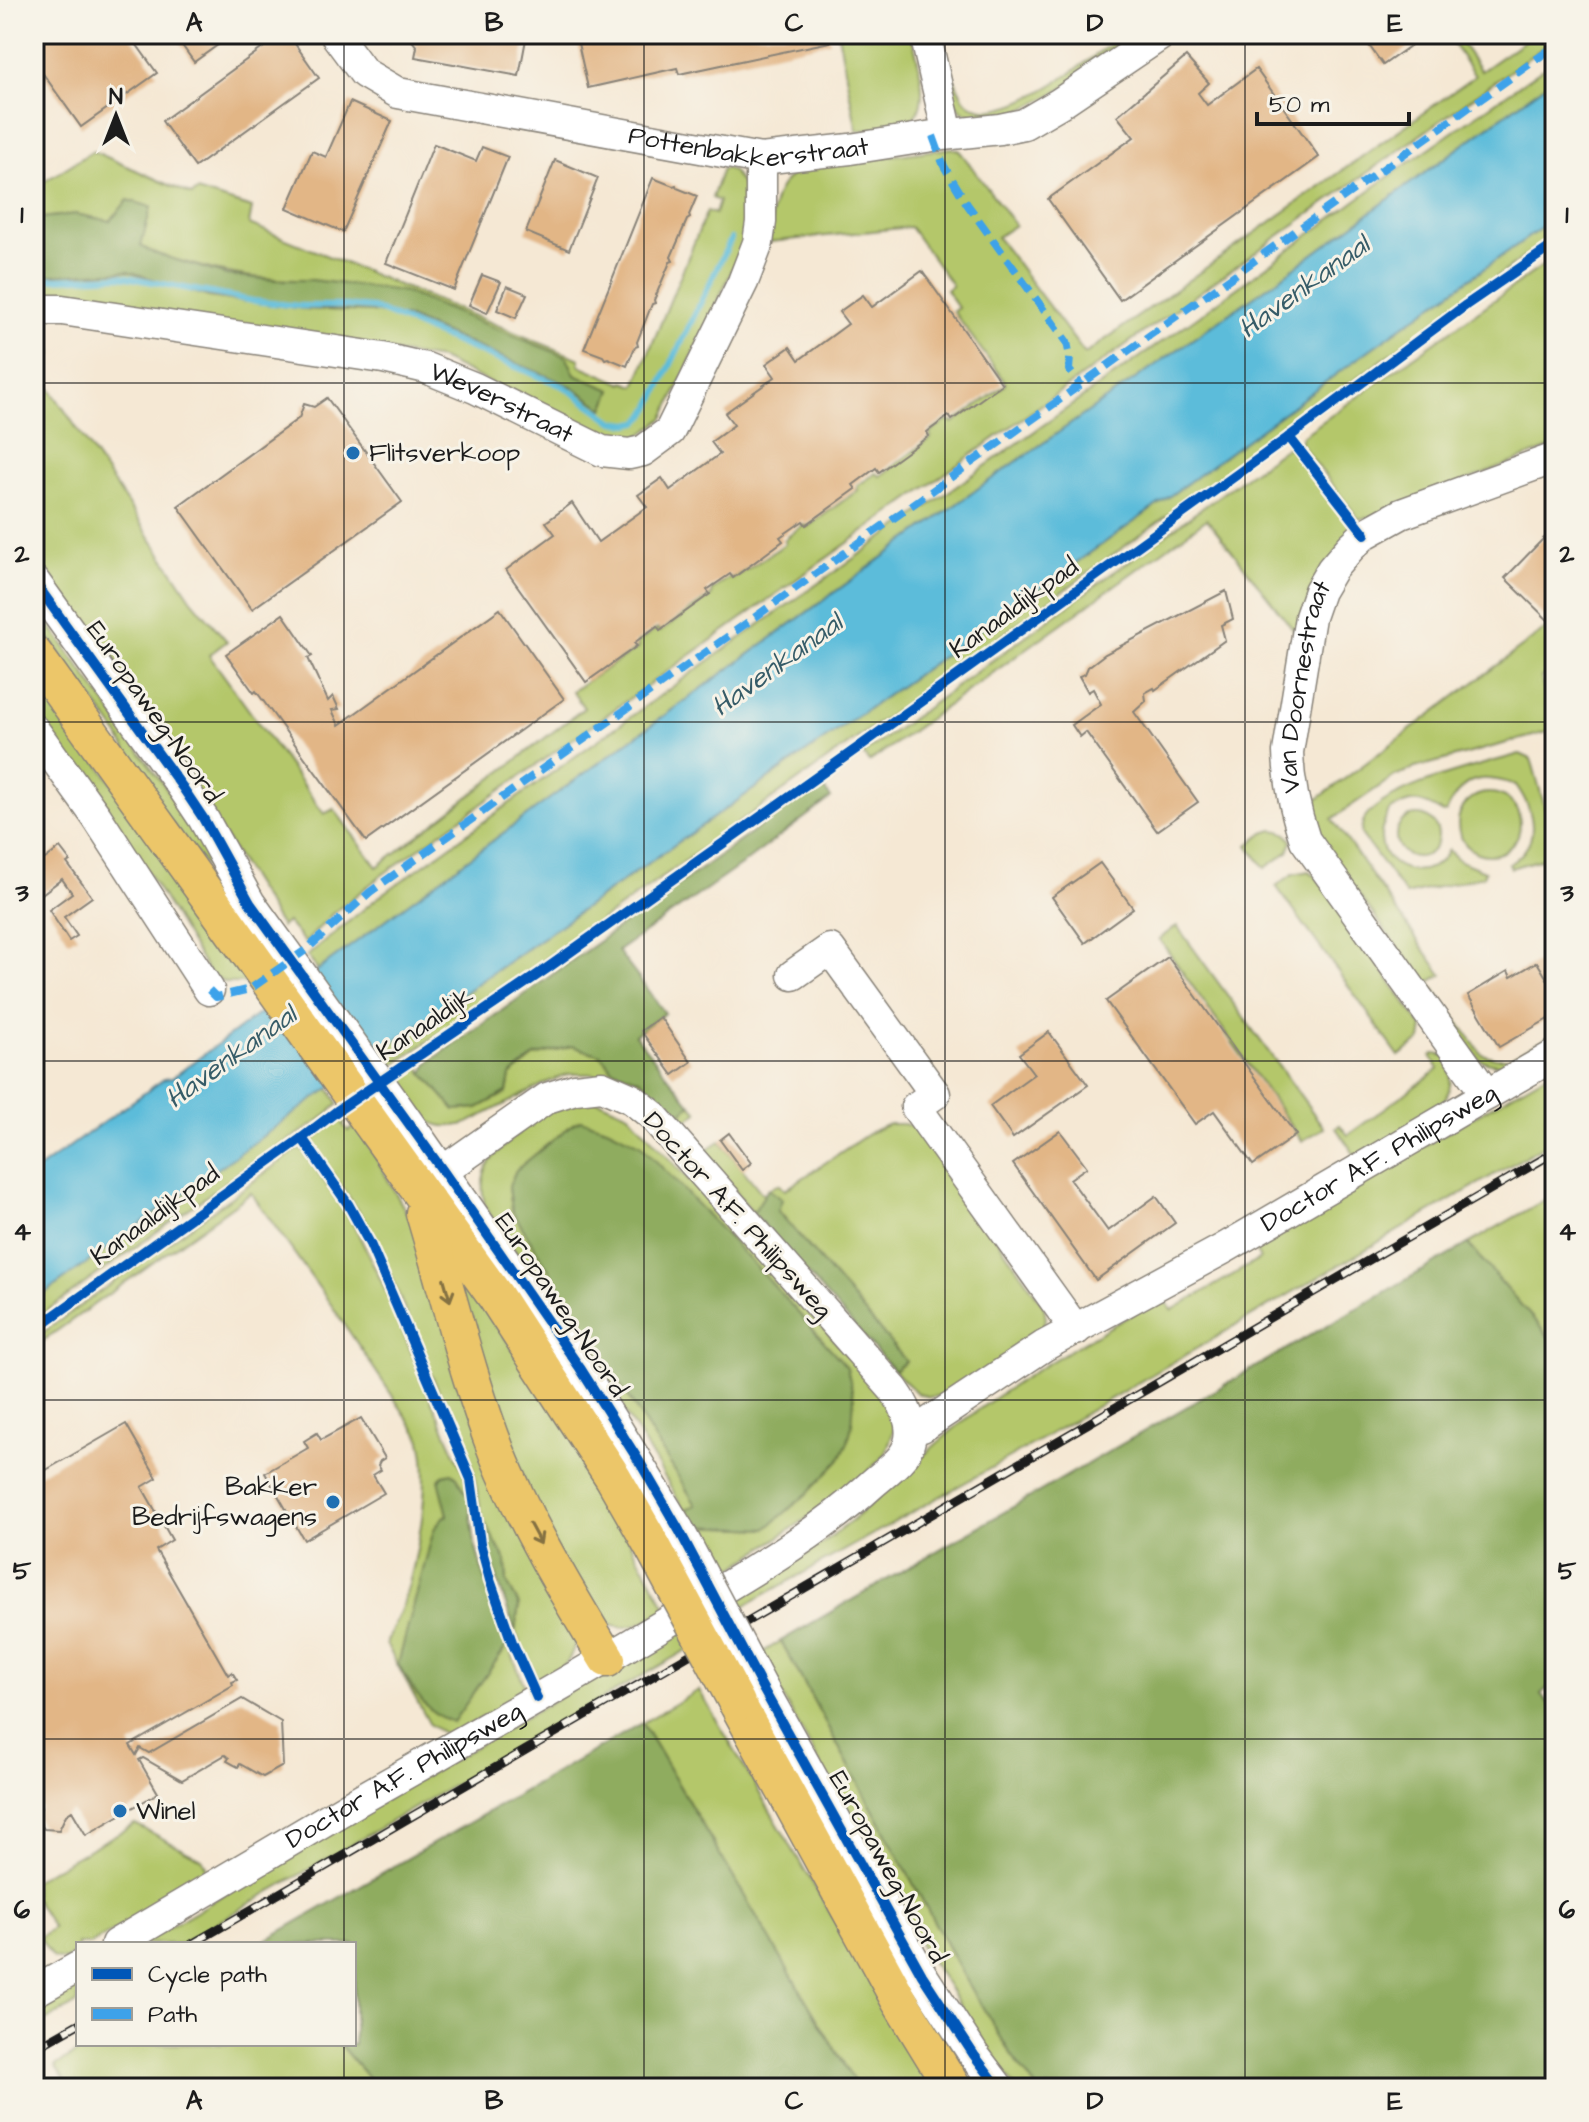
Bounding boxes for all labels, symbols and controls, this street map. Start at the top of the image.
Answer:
text: A [186,5,203,41]
text: B [485,5,504,41]
text: C [785,5,804,41]
text: D [1087,5,1104,41]
text: E [1387,5,1403,41]
north arrow [76,76,156,156]
scale bar [1257,76,1409,126]
text: N [109,82,123,113]
text: 50 m [1269,88,1330,122]
street label: Pottenbakkerstraat [626,117,872,178]
text: 1 [20,197,24,233]
text: 1 [1565,197,1569,233]
water label: Havenkanaal [1231,224,1380,348]
street label: Weverstraat [424,353,580,452]
place label: Flitsverkoop [369,435,520,471]
marker: Flitsverkoop [344,444,362,462]
text: 2 [14,536,30,572]
text: 2 [1559,536,1575,572]
street label: Kanaaldijkpad [942,549,1086,667]
street label: Van Doornestraat [1270,573,1340,796]
water label: Havenkanaal [704,602,853,726]
street label: Europaweg-Noord [76,614,230,812]
text: 3 [14,875,29,911]
text: 3 [1559,875,1574,911]
street label: Kanaaldijk [369,978,481,1070]
water label: Havenkanaal [158,994,307,1118]
street label: Doctor A.F. Philipsweg [1254,1075,1505,1241]
street label: Doctor A.F. Philipsweg [634,1104,841,1328]
street label: Kanaaldijkpad [83,1156,227,1274]
street label: Europaweg-Noord [484,1206,636,1405]
text: 4 [13,1214,31,1250]
text: 4 [1558,1214,1576,1250]
one-way arrow [440,1277,455,1303]
place label: Bakker Bedrijfswagens [132,1469,317,1537]
marker: Bakker Bedrijfswagens [324,1493,342,1511]
one-way arrow [528,1521,544,1545]
text: 5 [13,1553,32,1589]
text: 5 [1558,1553,1577,1589]
street label: Doctor A.F. Philipsweg [279,1693,530,1857]
street label: Europaweg-Noord [818,1764,956,1971]
place label: Winel [136,1793,196,1829]
marker: Winel [111,1802,129,1820]
text: 6 [14,1892,31,1928]
text: 6 [1559,1892,1576,1928]
legend [76,1942,356,2046]
text: Cycle path [148,1958,267,1993]
text: Path [148,1998,197,2032]
text: A [186,2083,203,2119]
text: B [485,2083,504,2119]
text: C [785,2083,804,2119]
text: D [1087,2083,1104,2119]
text: E [1387,2083,1403,2119]

